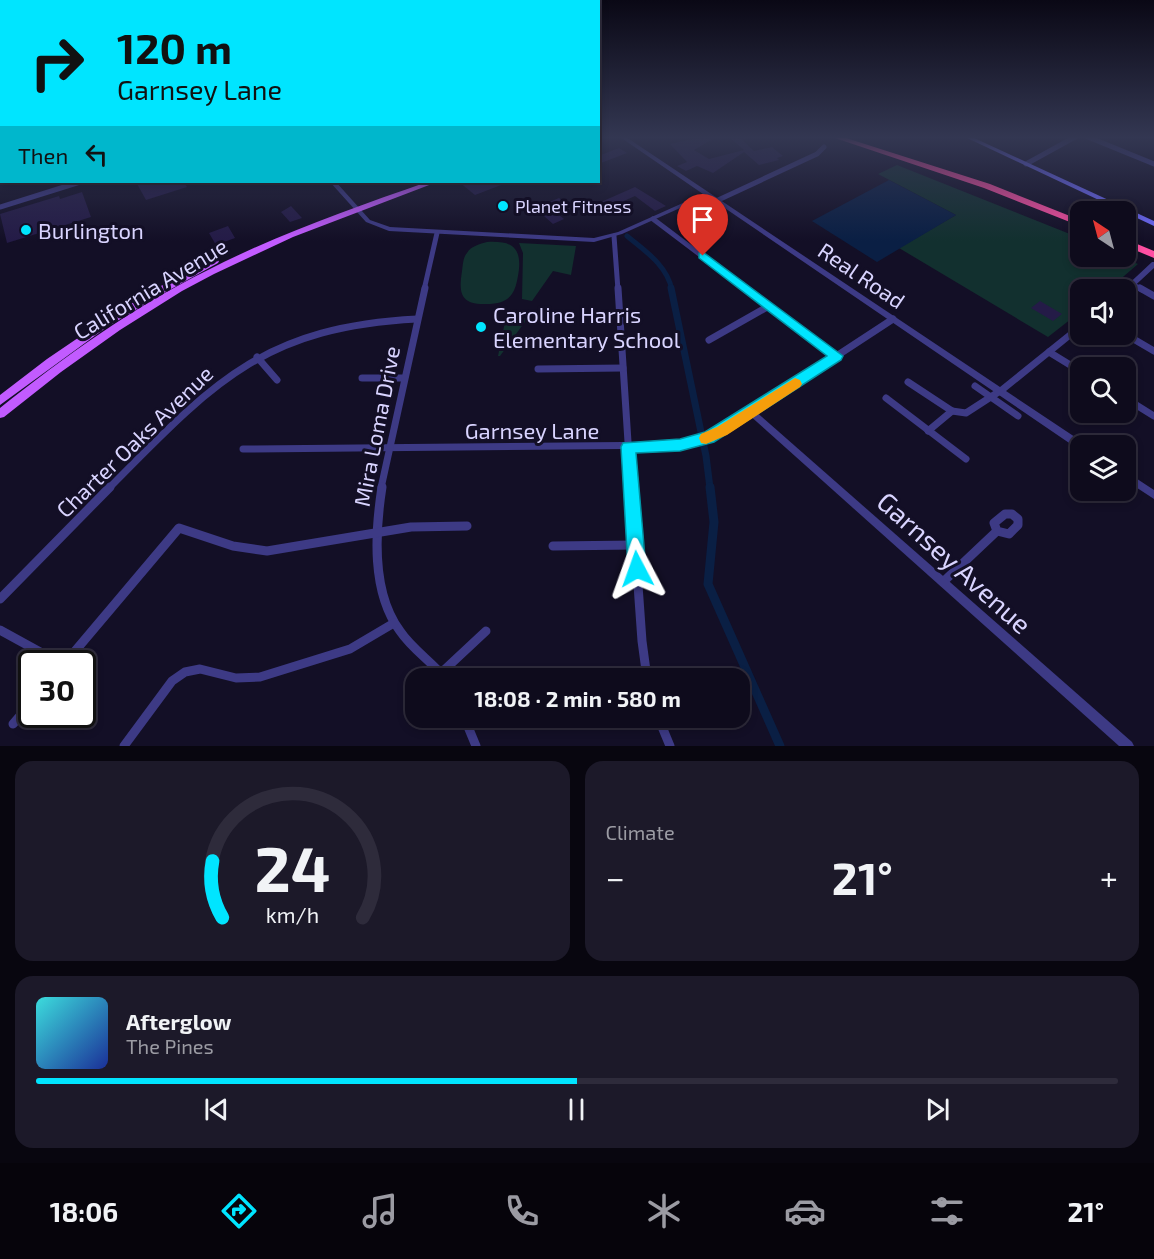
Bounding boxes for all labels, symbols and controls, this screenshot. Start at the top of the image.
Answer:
text: 120 m [117,22,232,72]
icon: right [18,24,96,102]
text: Garnsey Lane [117,73,282,105]
icon: left [80,138,113,171]
text: Then [18,142,68,168]
pin [677,194,728,256]
place label: Planet Fitness [515,195,631,217]
marker: Planet Fitness [496,199,510,213]
north arrow [1070,201,1136,267]
map controls [1070,201,1136,501]
icon: arrive [686,203,719,236]
place label: Burlington [38,217,144,243]
marker: Burlington [19,223,33,237]
street label: California Avenue [69,232,231,344]
street label: Real Road [814,237,910,313]
button: sound [1070,279,1136,345]
place label: Caroline Harris Elementary School [493,301,681,352]
marker: Caroline Harris Elementary School [474,320,488,334]
street label: Mira Loma Drive [348,344,404,508]
button: search [1070,357,1136,423]
street label: Charter Oaks Avenue [51,360,217,522]
street label: Garnsey Lane [465,417,599,443]
button: layers [1070,435,1136,501]
street label: Garnsey Avenue [871,485,1039,640]
position arrow [605,537,669,601]
speed limit sign: 30 [18,650,96,728]
text: 18:08 · 2 min · 580 m [474,685,681,711]
text: Climate [606,820,675,844]
text: 24 [254,830,330,905]
text: 21° [832,850,893,904]
text: − [606,857,625,897]
text: + [1100,857,1118,897]
text: km/h [266,902,319,927]
text: Afterglow [126,1008,231,1034]
text: The Pines [126,1034,214,1058]
icon: previous [200,1093,233,1126]
icon: pause [560,1093,593,1126]
icon: next [921,1093,954,1126]
icon: directions [218,1190,260,1232]
icon: music [359,1190,401,1232]
icon: phone [501,1190,543,1232]
icon: climate [643,1190,685,1232]
icon: car [784,1190,826,1232]
icon: filters [926,1190,968,1232]
text: 18:06 [50,1195,118,1227]
text: 21° [1067,1195,1104,1227]

